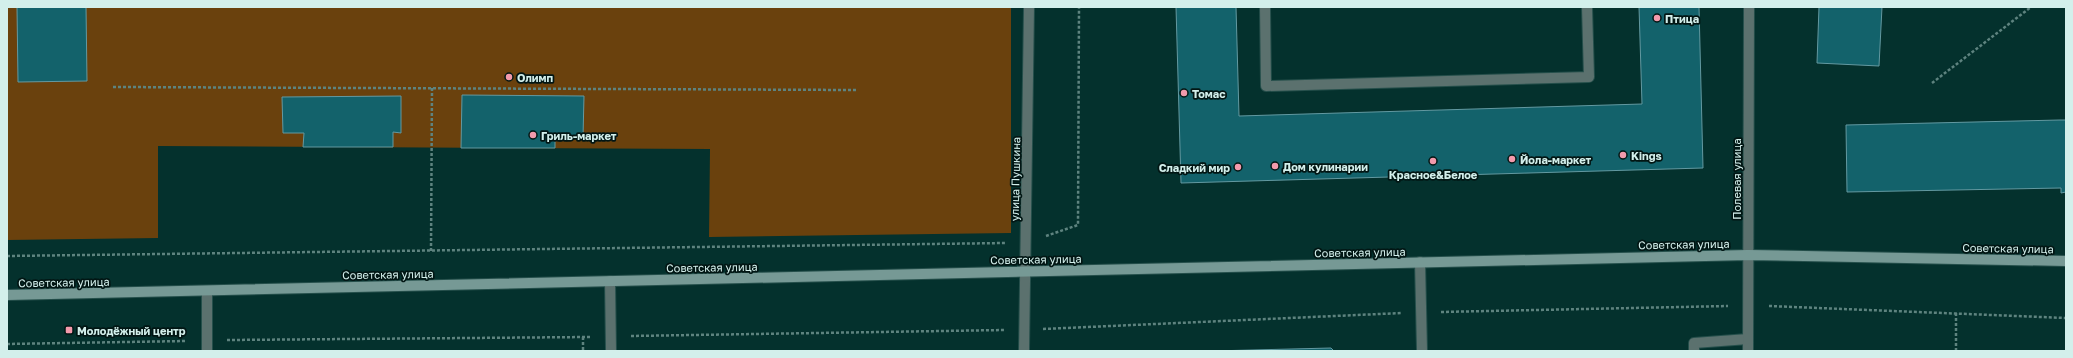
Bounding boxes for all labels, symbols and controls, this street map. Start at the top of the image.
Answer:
place label: Птица [1665,12,1699,25]
marker: Птица [1652,13,1662,23]
place label: Олимп [517,71,553,84]
marker: Олимп [504,72,514,82]
place label: Томас [1192,87,1226,100]
marker: Томас [1179,88,1189,98]
place label: Гриль-маркет [541,129,617,142]
marker: Гриль-маркет [528,130,538,140]
street label: улица Пушкина [1008,137,1022,221]
street label: Полевая улица [1730,138,1743,220]
place label: Kings [1631,149,1662,162]
marker: Kings [1618,150,1628,160]
place label: Йола-маркет [1520,153,1592,166]
marker: Йола-маркет [1507,154,1517,164]
marker: Красное&Белое [1428,156,1438,166]
place label: Дом кулинарии [1283,160,1368,173]
place label: Сладкий мир [1159,161,1230,174]
marker: Дом кулинарии [1270,161,1280,171]
marker: Сладкий мир [1233,162,1243,172]
place label: Красное&Белое [1389,168,1478,181]
street label: Советская улица [1638,237,1730,251]
street label: Советская улица [1962,241,2054,255]
street label: Советская улица [1314,245,1406,259]
street label: Советская улица [990,252,1082,266]
street label: Советская улица [666,260,758,274]
street label: Советская улица [342,267,434,281]
street label: Советская улица [18,275,110,289]
place label: Молодёжный центр [77,324,186,337]
marker: Молодёжный центр [64,325,74,335]

